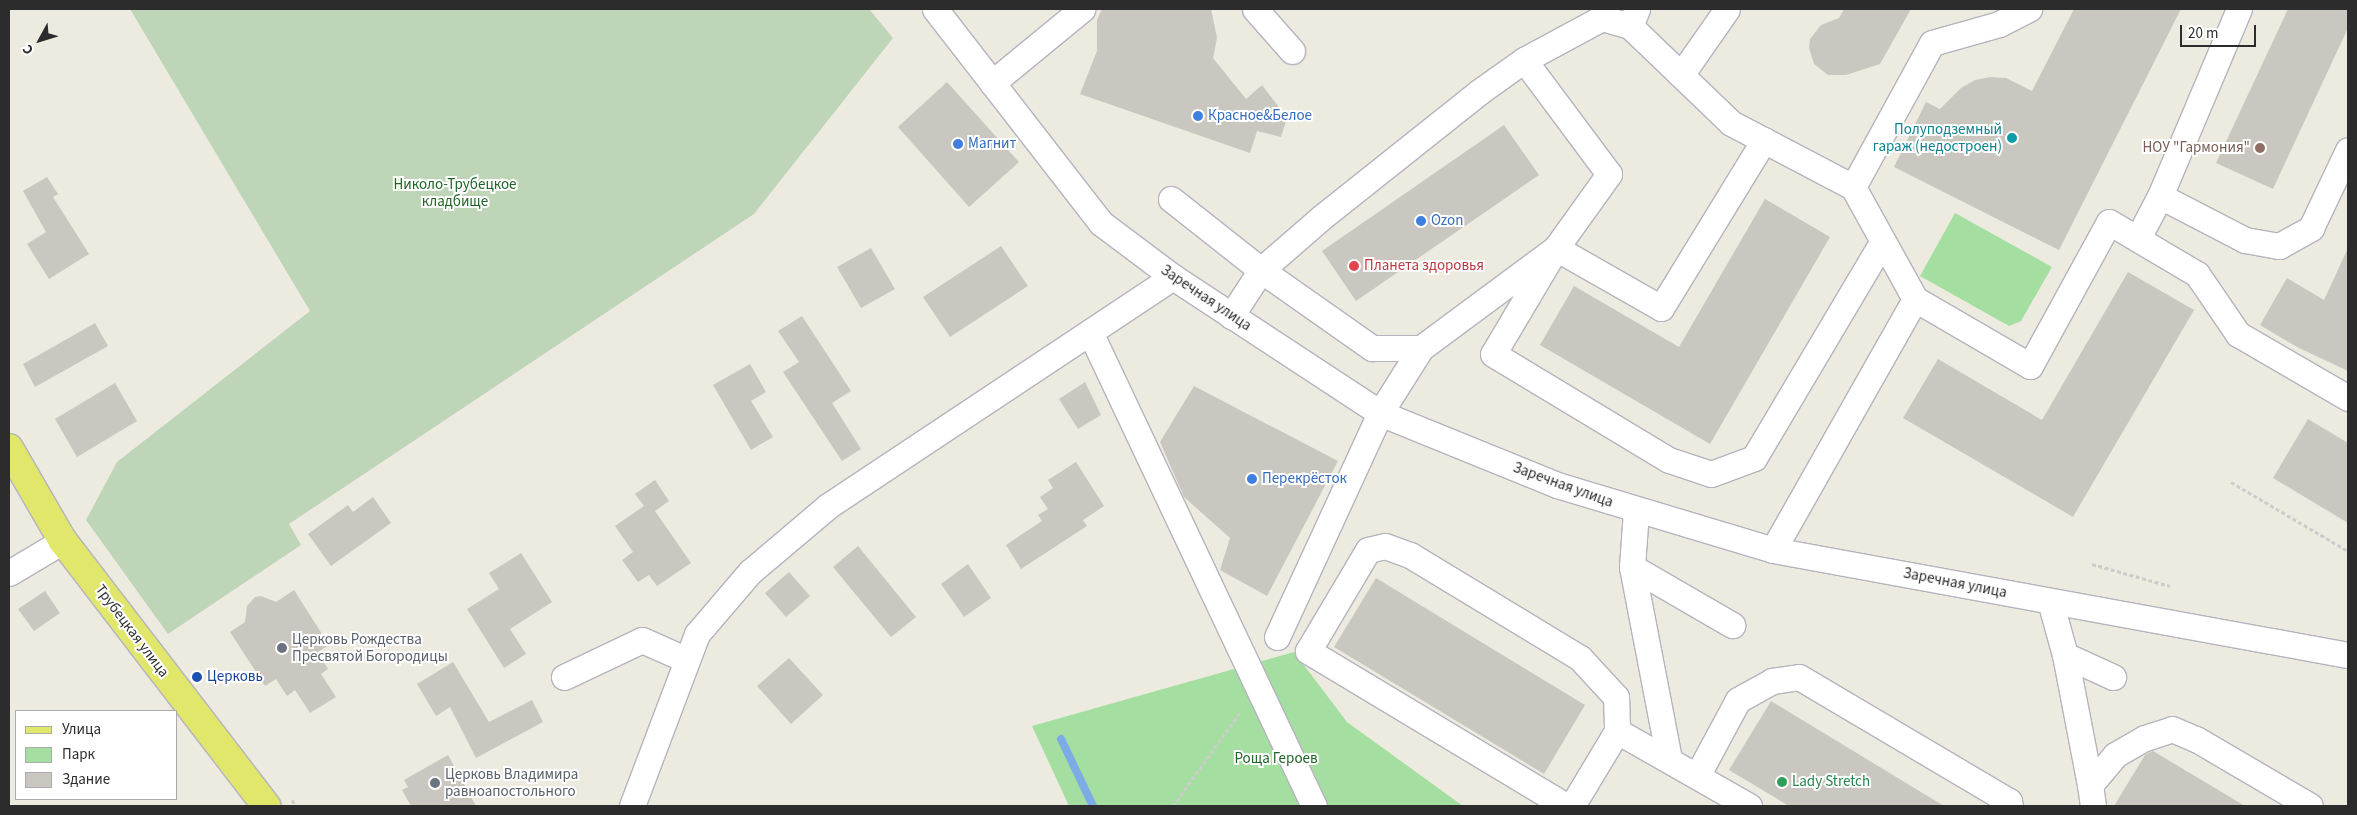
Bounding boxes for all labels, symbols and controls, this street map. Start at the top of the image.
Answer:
north arrow [15,15,65,65]
scale bar [2182,15,2258,47]
text: 20 m [2188,23,2218,44]
text: С [18,40,39,59]
place label: Красное&Белое [1208,107,1312,125]
marker: Красное&Белое [1192,110,1204,122]
place label: Полуподземный гараж (недостроен) [1873,120,2002,155]
marker: Полуподземный гараж (недостроен) [2006,132,2018,144]
place label: Магнит [968,135,1016,153]
marker: Магнит [952,138,964,150]
place label: НОУ "Гармония" [2143,139,2250,157]
marker: НОУ "Гармония" [2254,142,2266,154]
park label: Николо-Трубецкое кладбище [393,175,517,210]
place label: Ozon [1431,212,1463,230]
marker: Ozon [1415,215,1427,227]
place label: Планета здоровья [1364,257,1484,275]
marker: Планета здоровья [1348,260,1360,272]
street label: Заречная улица [1157,261,1255,335]
street label: Заречная улица [1510,459,1616,511]
place label: Перекрёсток [1262,470,1347,488]
marker: Перекрёсток [1246,473,1258,485]
street label: Заречная улица [1902,564,2008,602]
street label: Трубецкая улица [91,581,173,681]
place label: Церковь Рождества Пресвятой Богородицы [292,630,448,665]
marker: Церковь Рождества Пресвятой Богородицы [276,642,288,654]
place label: Церковь [207,668,263,686]
marker: Церковь [191,671,203,683]
legend [15,710,178,800]
text: Улица [62,719,101,740]
text: Парк [62,744,95,765]
park label: Роща Героев [1234,750,1318,768]
place label: Церковь Владимира равноапостольного [445,765,578,800]
text: Здание [62,769,110,790]
place label: Lady Stretch [1792,773,1870,791]
marker: Lady Stretch [1776,776,1788,788]
marker: Церковь Владимира равноапостольного [429,777,441,789]

